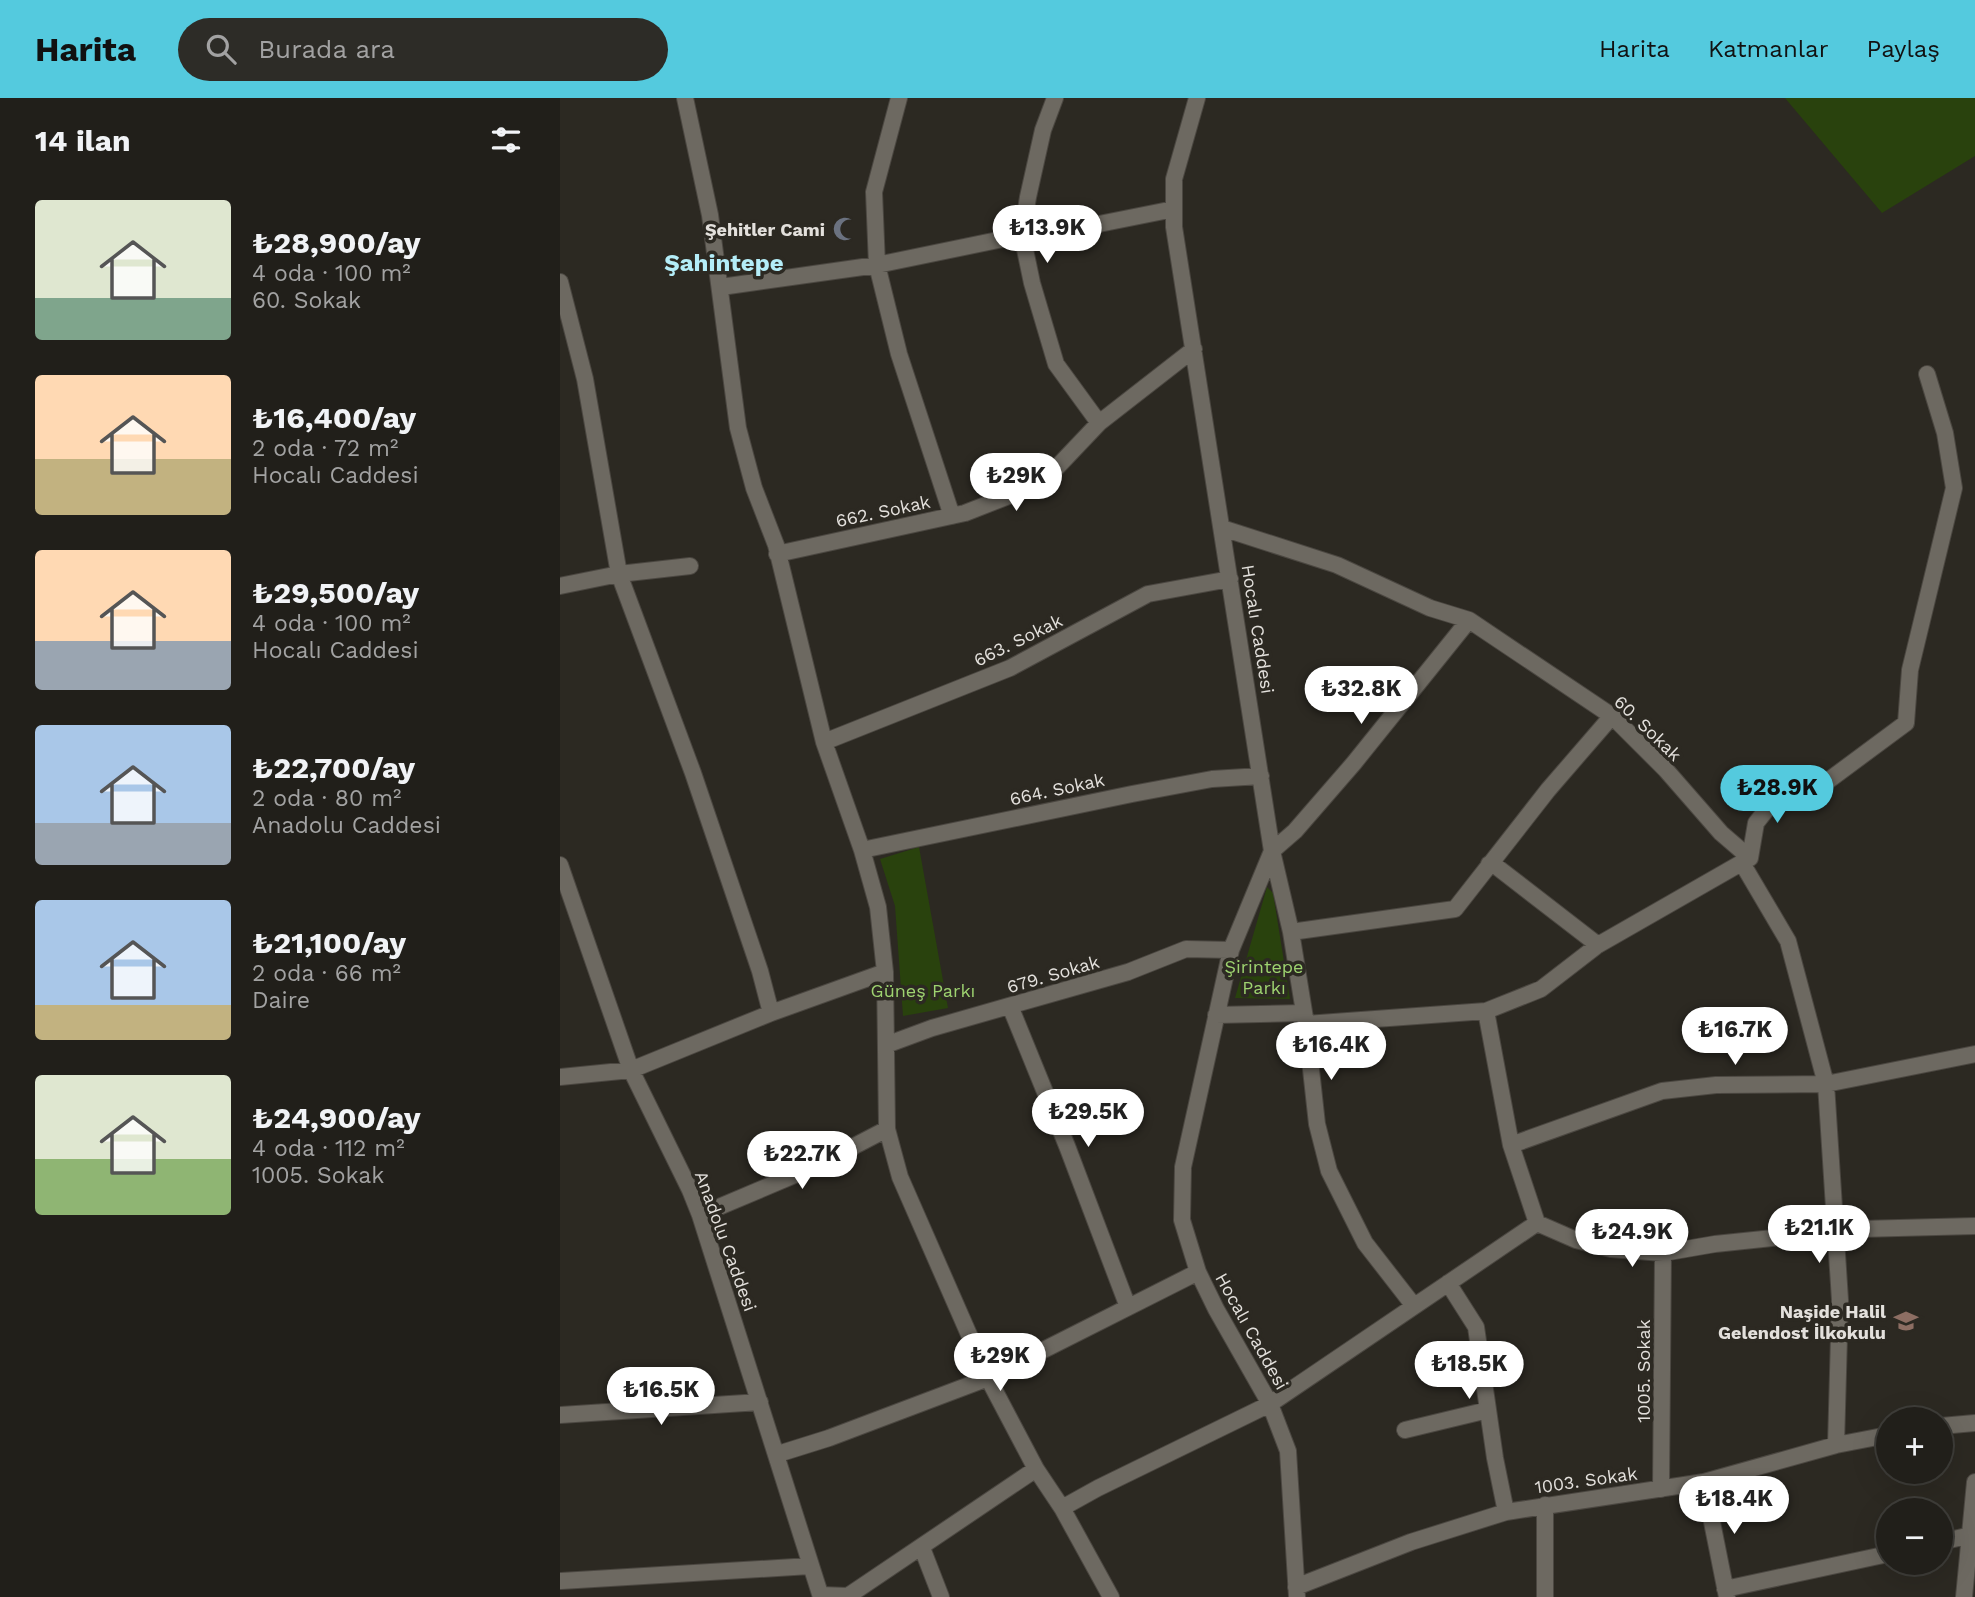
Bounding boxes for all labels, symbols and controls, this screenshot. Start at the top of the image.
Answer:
search box [178,18,668,81]
text: Harita [35,30,136,69]
icon: search [202,30,240,68]
text: Burada ara [258,34,395,64]
text: Harita [1599,35,1670,63]
text: Katmanlar [1708,35,1829,63]
text: Paylaş [1867,35,1940,63]
icon: filters [487,121,525,159]
text: 14 ilan [35,123,131,158]
pin: ₺13.9K [990,206,1104,265]
text: ₺13.9K [1009,214,1085,241]
mosque icon: Şehitler Cami [831,215,859,243]
place label: Şehitler Cami [705,219,825,240]
text: ₺28,900/ay [252,225,421,260]
icon: home [91,228,175,312]
district label: Şahintepe [664,249,784,277]
text: 4 oda · 100 m² [252,260,411,287]
text: 60. Sokak [252,287,361,314]
text: ₺16,400/ay [252,400,416,435]
icon: home [91,403,175,487]
text: 2 oda · 72 m² [252,435,398,462]
pin: ₺29K [975,454,1057,513]
text: Hocalı Caddesi [252,462,419,489]
text: ₺29K [986,462,1046,489]
street label: 662. Sokak [834,491,932,531]
street label: Hocalı Caddesi [1237,563,1279,695]
text: ₺29,500/ay [252,575,419,610]
icon: home [91,578,175,662]
text: 4 oda · 100 m² [252,610,411,637]
street label: 663. Sokak [970,610,1066,670]
text: Hocalı Caddesi [252,637,419,664]
pin: ₺32.8K [1304,666,1418,726]
text: ₺32.8K [1321,675,1401,702]
street label: 60. Sokak [1610,691,1686,765]
text: ₺22,700/ay [252,750,415,785]
icon: home [91,753,175,837]
pin: ₺28.9K [1720,766,1834,825]
street label: 664. Sokak [1008,769,1106,809]
text: ₺28.9K [1736,774,1818,801]
text: 2 oda · 80 m² [252,785,401,812]
text: Anadolu Caddesi [252,812,441,839]
text: ₺21,100/ay [252,925,406,960]
icon: home [91,928,175,1012]
street label: 679. Sokak [1004,951,1102,997]
park label: Şirintepe Parkı [1225,956,1303,998]
text: 2 oda · 66 m² [252,960,401,987]
park label: Güneş Parkı [871,980,975,1001]
text: Daire [252,987,310,1014]
pin: ₺16.7K [1678,1007,1792,1067]
text: ₺16.7K [1698,1016,1772,1043]
pin: ₺16.4K [1274,1023,1388,1082]
text: ₺16.4K [1292,1031,1370,1058]
pin: ₺29.5K [1031,1090,1145,1149]
text: ₺29.5K [1048,1098,1128,1125]
text: ₺24,900/ay [252,1100,421,1135]
icon: home [91,1103,175,1187]
pin: ₺22.7K [745,1132,859,1191]
text: 4 oda · 112 m² [252,1135,405,1162]
text: ₺22.7K [763,1140,841,1167]
text: 1005. Sokak [252,1162,384,1189]
street label: Anadolu Caddesi [691,1168,761,1314]
pin: ₺21.1K [1762,1206,1876,1265]
pin: ₺24.9K [1575,1210,1689,1269]
text: ₺21.1K [1784,1214,1854,1241]
text: ₺24.9K [1591,1218,1673,1245]
street label: Hocalı Caddesi [1211,1269,1293,1393]
place label: Naşide Halil Gelendost İlkokulu [1718,1301,1886,1343]
school or university icon: Naşide Halil Gelendost İlkokulu [1892,1307,1920,1335]
street label: 1005. Sokak [1633,1319,1654,1423]
pin: ₺29K [959,1334,1041,1393]
text: ₺29K [970,1342,1030,1369]
pin: ₺18.5K [1412,1342,1526,1401]
text: ₺18.5K [1431,1350,1507,1377]
pin: ₺16.5K [604,1368,718,1427]
text: ₺16.5K [623,1376,699,1403]
map controls [1876,1407,1953,1575]
button: + [1876,1407,1953,1484]
street label: 1003. Sokak [1533,1462,1639,1498]
pin: ₺18.4K [1677,1476,1791,1536]
text: ₺18.4K [1695,1485,1773,1512]
button: − [1876,1498,1953,1575]

